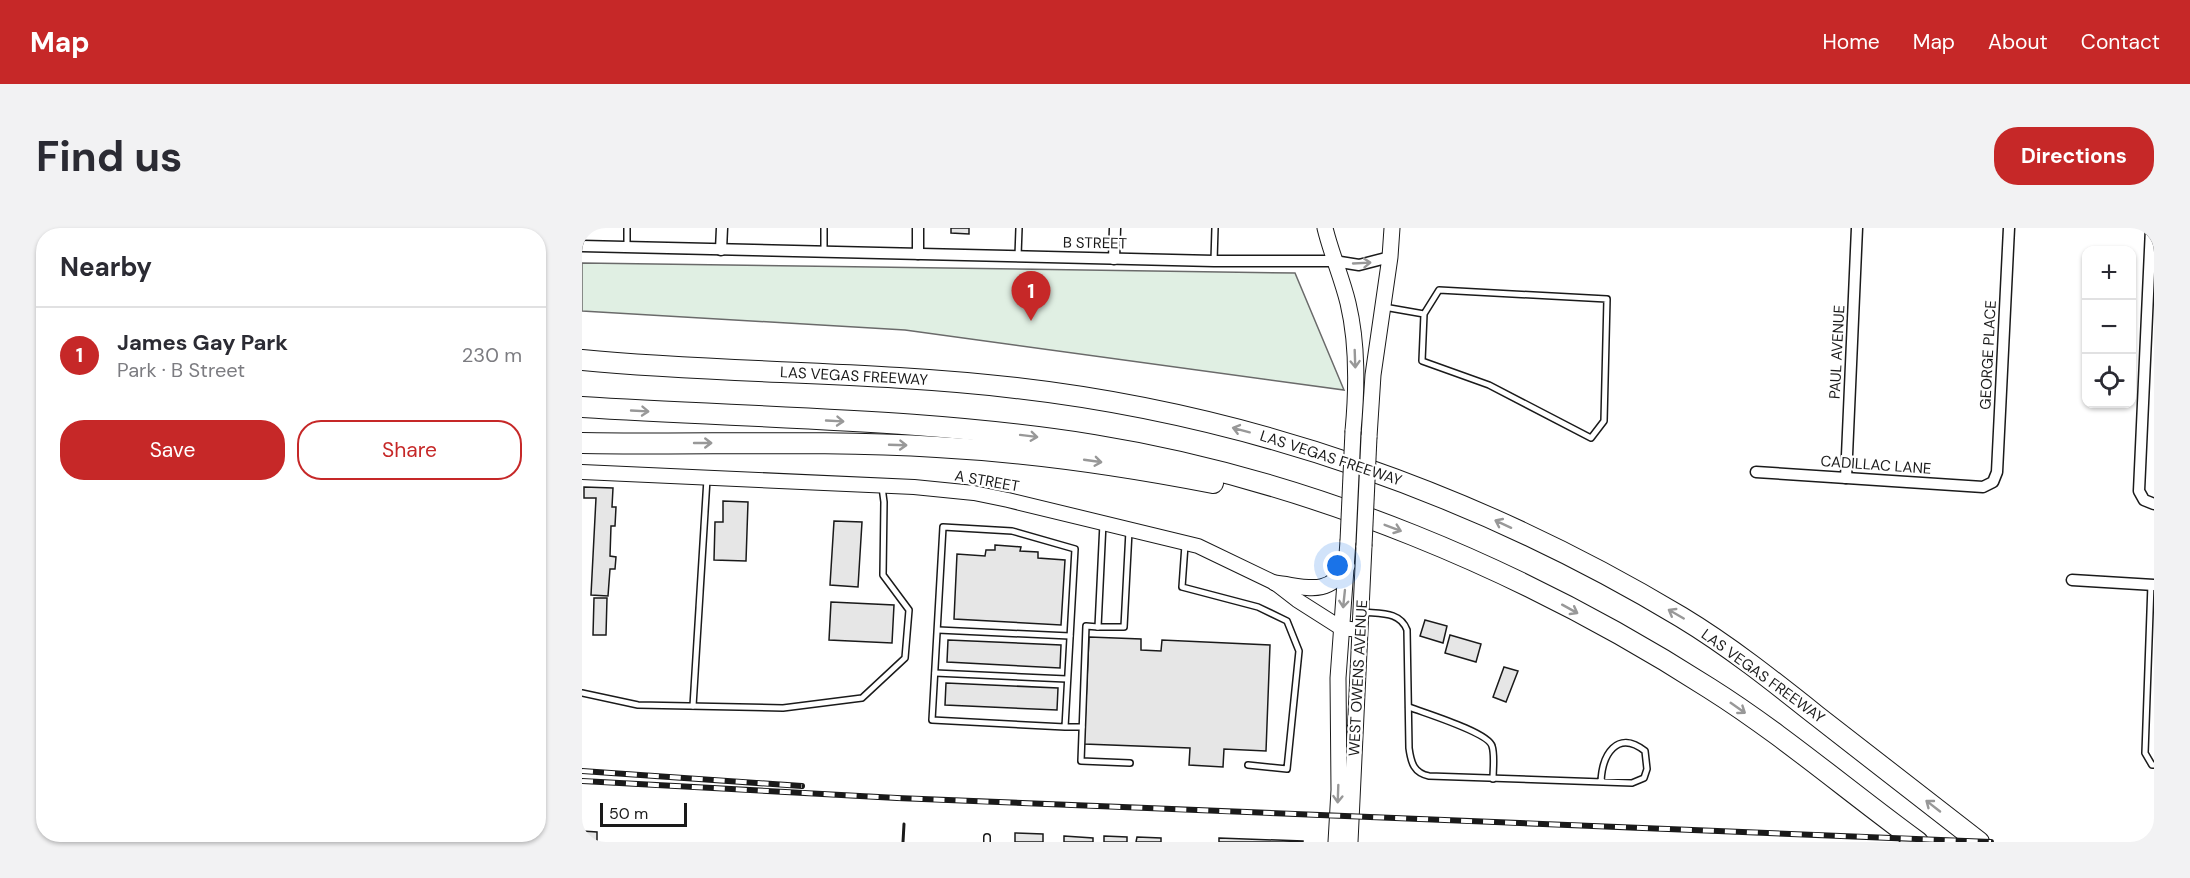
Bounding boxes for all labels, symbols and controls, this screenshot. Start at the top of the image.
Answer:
text: Map [30,24,90,61]
text: Home [1822,28,1880,56]
text: Map [1913,28,1955,56]
text: About [1988,28,2048,56]
text: Contact [2081,28,2160,56]
button: Directions [1994,127,2154,185]
text: Find us [36,129,182,184]
street label: B STREET [1063,232,1127,254]
map controls [2082,246,2136,408]
button: + [2082,246,2136,300]
text: Nearby [60,250,152,284]
one-way arrow [1352,258,1372,269]
pin: 1 [1012,272,1050,321]
street label: GEORGE PLACE [1975,300,2001,410]
button: − [2082,300,2136,354]
street label: PAUL AVENUE [1825,304,1849,400]
text: James Gay Park [117,328,288,357]
text: 1 [76,342,83,368]
text: 230 m [462,342,522,368]
one-way arrow [1350,348,1361,368]
button: locate [2082,354,2136,408]
text: Park · B Street [117,357,245,383]
street label: LAS VEGAS FREEWAY [780,362,929,390]
one-way arrow [630,405,650,416]
one-way arrow [825,415,845,426]
button: Save [60,420,285,480]
button: Share [297,420,522,480]
one-way arrow [1232,424,1251,435]
street label: LAS VEGAS FREEWAY [1258,426,1405,490]
one-way arrow [1019,431,1039,442]
one-way arrow [693,437,713,449]
one-way arrow [888,440,908,451]
street label: CADILLAC LANE [1820,451,1932,479]
one-way arrow [1082,456,1102,467]
street label: A STREET [953,466,1021,496]
one-way arrow [1495,518,1513,530]
one-way arrow [1383,523,1402,534]
your location [1323,551,1352,580]
one-way arrow [1338,589,1349,608]
street label: WEST OWENS AVENUE [1344,599,1372,757]
one-way arrow [1561,603,1578,615]
one-way arrow [1668,608,1685,620]
street label: LAS VEGAS FREEWAY [1697,624,1829,728]
one-way arrow [1729,702,1745,714]
one-way arrow [1333,783,1344,803]
scale bar [600,800,687,828]
one-way arrow [1925,800,1941,813]
text: 50 m [609,803,648,824]

